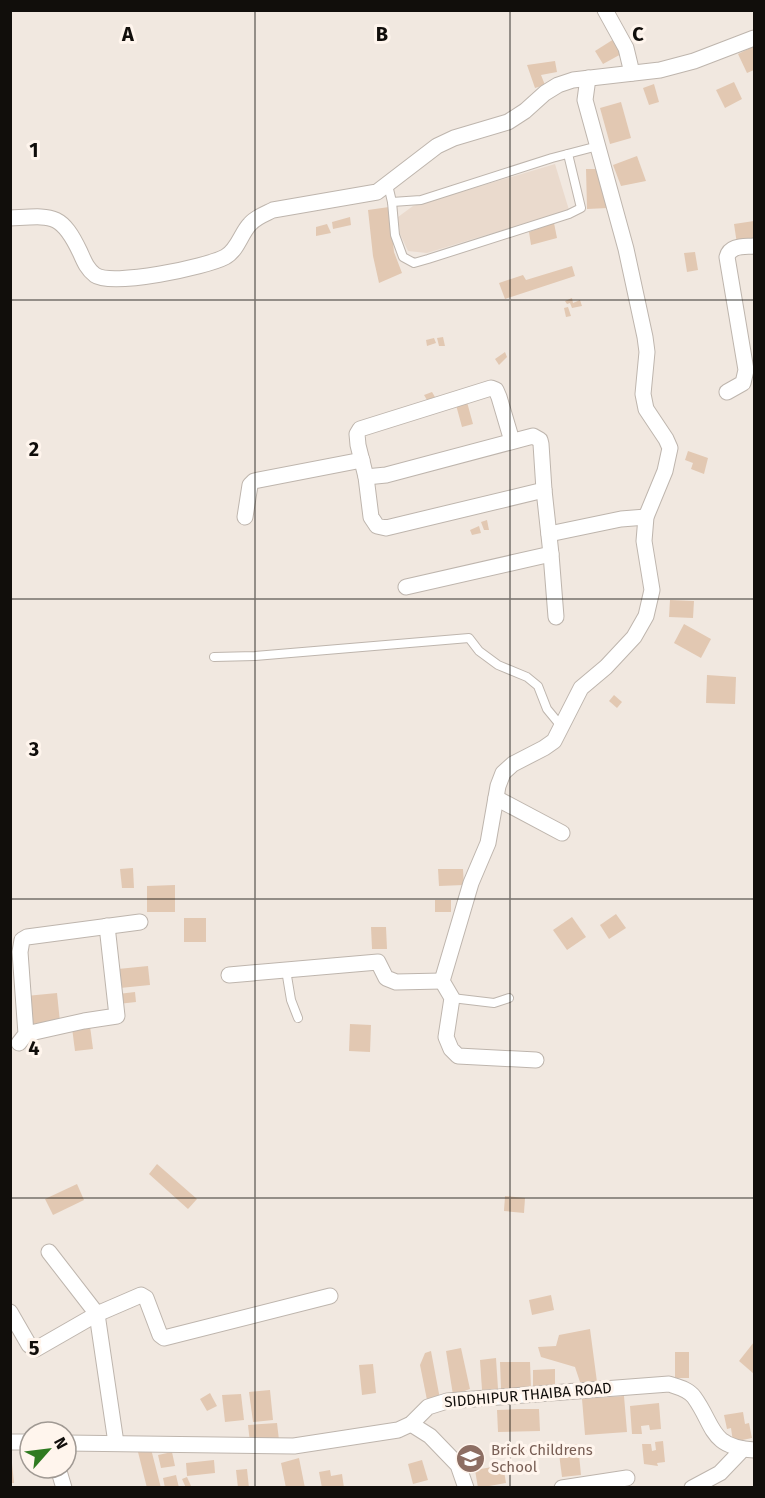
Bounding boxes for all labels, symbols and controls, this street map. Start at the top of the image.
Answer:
text: A [121,22,135,46]
text: B [376,22,388,46]
text: C [632,22,644,46]
text: 1 [29,138,39,162]
text: 2 [29,437,39,461]
text: 3 [28,737,39,761]
text: 4 [28,1036,40,1060]
text: 5 [29,1336,40,1360]
street label: SIDDHIPUR THAIBA ROAD [443,1379,613,1411]
north arrow [18,1420,78,1480]
text: N [50,1434,72,1452]
place label: Brick Childrens School [491,1441,593,1476]
school or university icon: Brick Childrens School [454,1443,486,1475]

